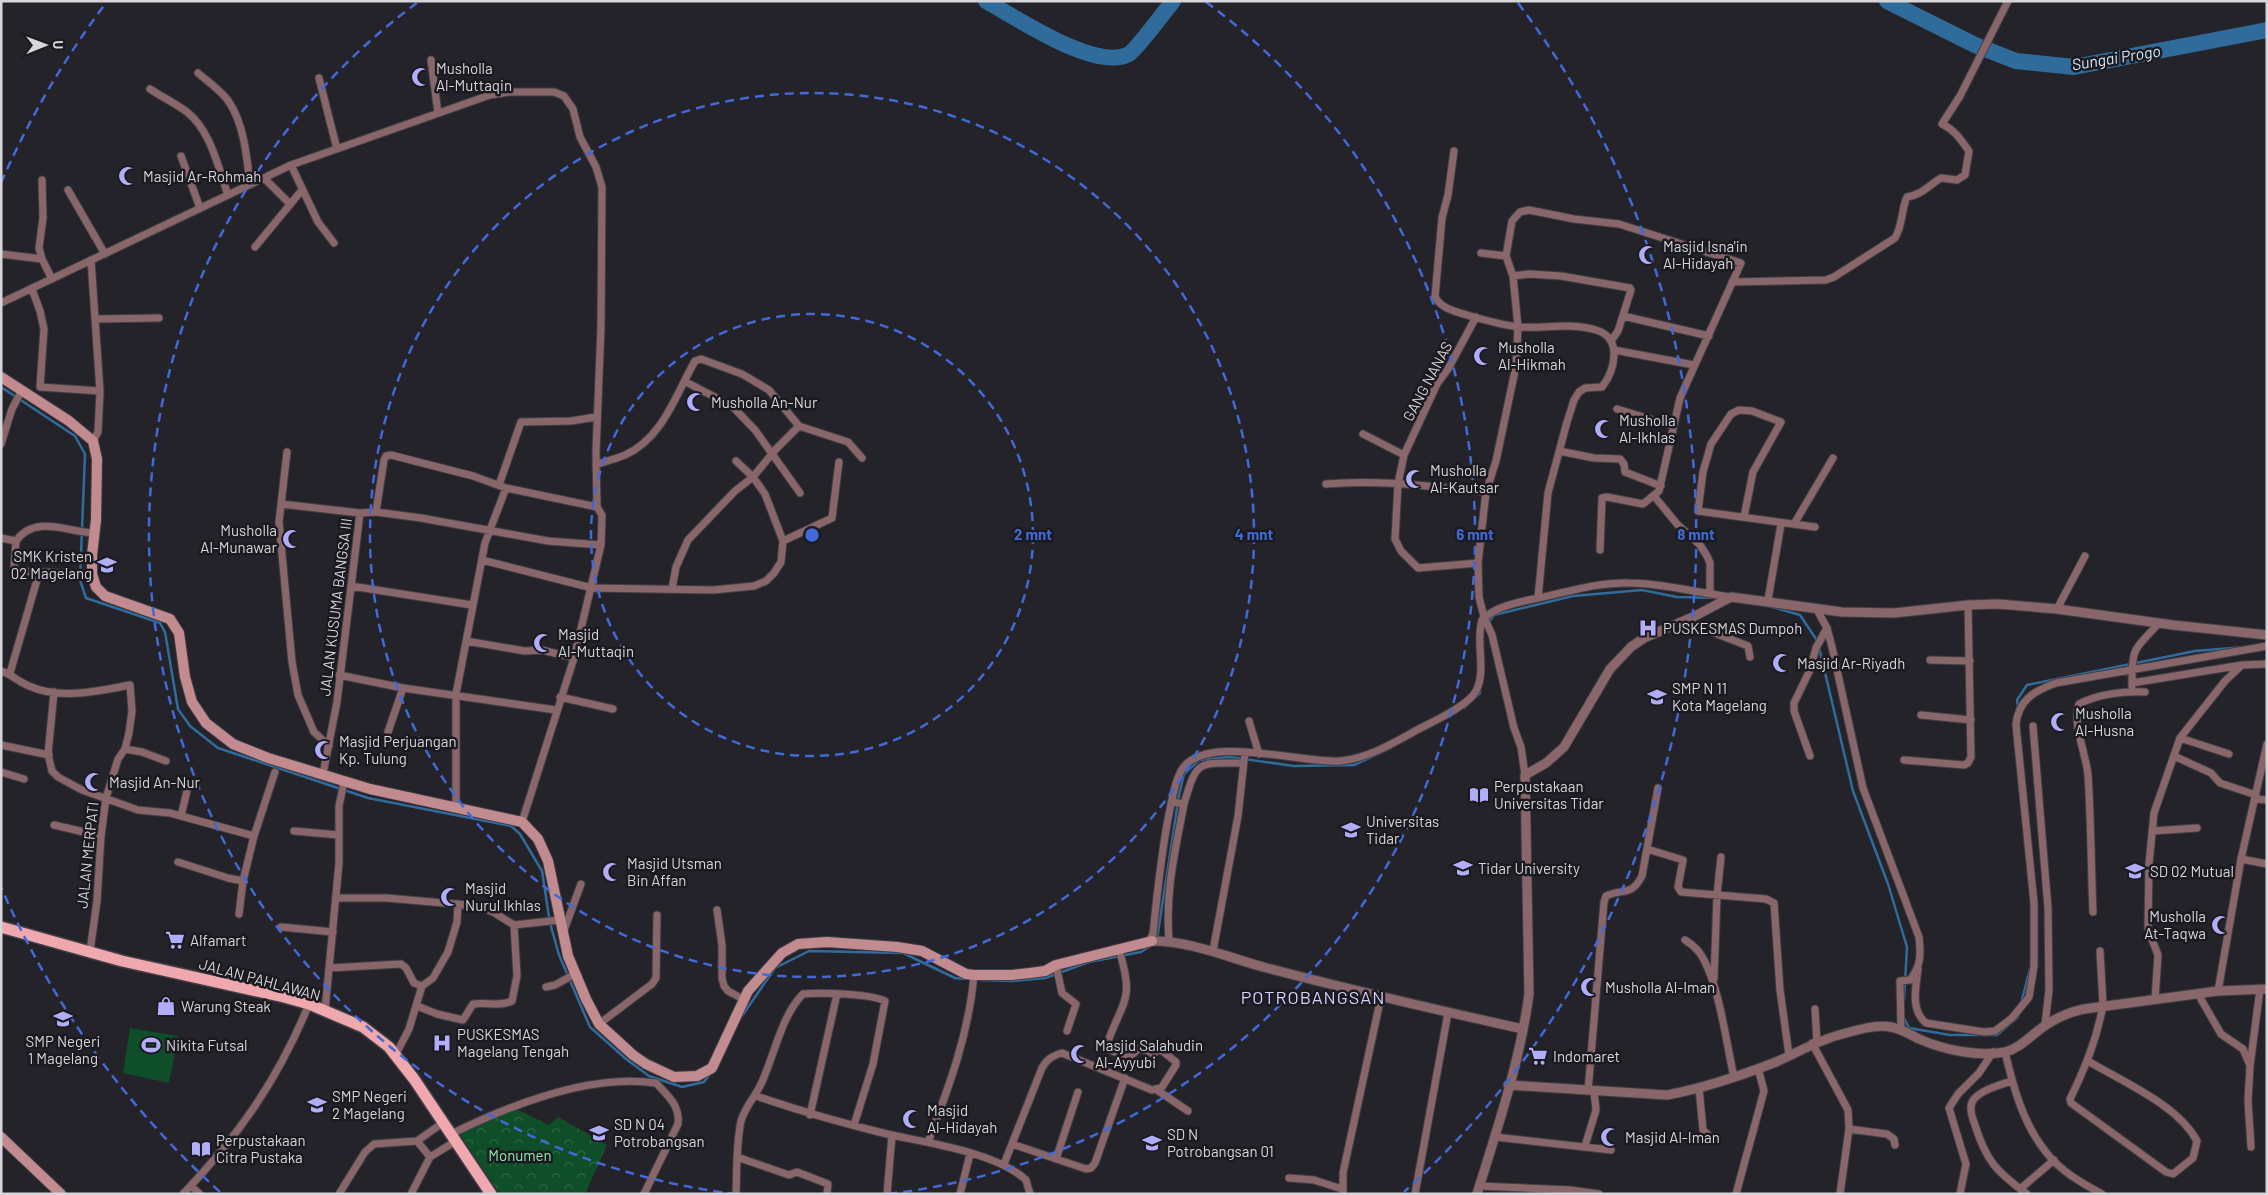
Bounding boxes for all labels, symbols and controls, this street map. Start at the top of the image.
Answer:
north arrow [20,20,70,70]
text: U [50,40,67,50]
water label: Sungai Progo [2070,41,2162,73]
place label: Musholla Al-Muttaqin [436,59,512,94]
mosque icon: Musholla Al-Muttaqin [410,66,432,88]
mosque icon: Masjid Ar-Rohmah [117,165,139,187]
place label: Masjid Ar-Rohmah [143,167,261,185]
place label: Masjid Isna'in Al-Hidayah [1663,237,1748,272]
mosque icon: Masjid Isna'in Al-Hidayah [1637,244,1659,266]
street label: GANG NANAS [1399,338,1455,424]
place label: Musholla Al-Hikmah [1498,338,1566,373]
mosque icon: Musholla Al-Hikmah [1472,345,1494,367]
mosque icon: Musholla An-Nur [685,391,707,413]
place label: Musholla An-Nur [711,393,818,411]
place label: Musholla Al-Ikhlas [1619,411,1676,446]
mosque icon: Musholla Al-Ikhlas [1593,418,1615,440]
place label: Musholla Al-Kautsar [1430,461,1500,496]
mosque icon: Musholla Al-Kautsar [1404,468,1426,490]
street label: JALAN KUSUMA BANGSA III [315,517,355,697]
place label: Musholla Al-Munawar [200,521,278,556]
text: 2 mnt [1014,525,1052,543]
text: 4 mnt [1235,525,1274,543]
text: 6 mnt [1456,525,1494,543]
text: 8 mnt [1677,525,1715,543]
centre of rings [803,526,821,544]
mosque icon: Musholla Al-Munawar [281,528,303,550]
place label: SMK Kristen 02 Magelang [11,547,92,582]
school or university icon: SMK Kristen 02 Magelang [96,554,118,576]
hospital icon: PUSKESMAS Dumpoh [1637,617,1659,639]
place label: PUSKESMAS Dumpoh [1663,619,1802,637]
place label: Masjid Al-Muttaqin [558,625,634,660]
mosque icon: Masjid Al-Muttaqin [532,632,554,654]
mosque icon: Masjid Ar-Riyadh [1771,652,1793,674]
place label: Masjid Ar-Riyadh [1797,654,1905,672]
place label: SMP N 11 Kota Magelang [1672,679,1767,714]
school or university icon: SMP N 11 Kota Magelang [1646,686,1668,708]
place label: Musholla Al-Husna [2075,704,2134,739]
mosque icon: Musholla Al-Husna [2049,711,2071,733]
place label: Masjid Perjuangan Kp. Tulung [339,732,457,767]
mosque icon: Masjid Perjuangan Kp. Tulung [313,739,335,761]
mosque icon: Masjid An-Nur [83,771,105,793]
place label: Masjid An-Nur [109,773,200,791]
place label: Perpustakaan Universitas Tidar [1494,777,1604,812]
library icon: Perpustakaan Universitas Tidar [1468,784,1490,806]
street label: JALAN MERPATI [72,801,102,909]
place label: Universitas Tidar [1366,812,1439,847]
school or university icon: Universitas Tidar [1340,819,1362,841]
place label: Masjid Utsman Bin Affan [627,854,722,889]
school or university icon: Tidar University [1452,857,1474,879]
place label: Tidar University [1478,859,1580,877]
school or university icon: SD 02 Mutual [2124,860,2146,882]
mosque icon: Masjid Utsman Bin Affan [601,861,623,883]
place label: SD 02 Mutual [2150,862,2234,880]
place label: Masjid Nurul Ikhlas [465,879,541,914]
mosque icon: Masjid Nurul Ikhlas [439,886,461,908]
place label: Musholla At-Taqwa [2144,907,2206,942]
mosque icon: Musholla At-Taqwa [2210,914,2232,936]
supermarket icon: Alfamart [164,929,186,951]
place label: Alfamart [190,931,247,949]
street label: JALAN PAHLAWAN [197,954,323,1004]
mosque icon: Musholla Al-Iman [1579,976,1601,998]
place label: Musholla Al-Iman [1605,978,1715,996]
district label: POTROBANGSAN [1241,986,1385,1008]
shop icon: Warung Steak [155,995,177,1017]
place label: Warung Steak [181,997,271,1015]
school or university icon: SMP Negeri 1 Magelang [52,1008,74,1030]
place label: PUSKESMAS Magelang Tengah [457,1025,569,1060]
place label: SMP Negeri 1 Magelang [26,1032,100,1067]
hospital icon: PUSKESMAS Magelang Tengah [431,1032,453,1054]
sports icon: Nikita Futsal [140,1034,162,1056]
place label: Nikita Futsal [166,1036,248,1054]
place label: Masjid Salahudin Al-Ayyubi [1095,1036,1203,1071]
mosque icon: Masjid Salahudin Al-Ayyubi [1069,1043,1091,1065]
supermarket icon: Indomaret [1527,1045,1549,1067]
place label: Indomaret [1553,1047,1620,1065]
place label: SMP Negeri 2 Magelang [332,1087,407,1122]
school or university icon: SMP Negeri 2 Magelang [306,1094,328,1116]
place label: Masjid Al-Hidayah [927,1101,997,1136]
mosque icon: Masjid Al-Hidayah [901,1108,923,1130]
place label: SD N 04 Potrobangsan [614,1115,705,1150]
school or university icon: SD N 04 Potrobangsan [588,1122,610,1144]
place label: SD N Potrobangsan 01 [1167,1125,1274,1160]
mosque icon: Masjid Al-Iman [1599,1126,1621,1148]
place label: Masjid Al-Iman [1625,1128,1720,1146]
place label: Perpustakaan Citra Pustaka [216,1131,306,1166]
school or university icon: SD N Potrobangsan 01 [1141,1132,1163,1154]
library icon: Perpustakaan Citra Pustaka [190,1138,212,1160]
park label: Monumen [488,1146,552,1164]

